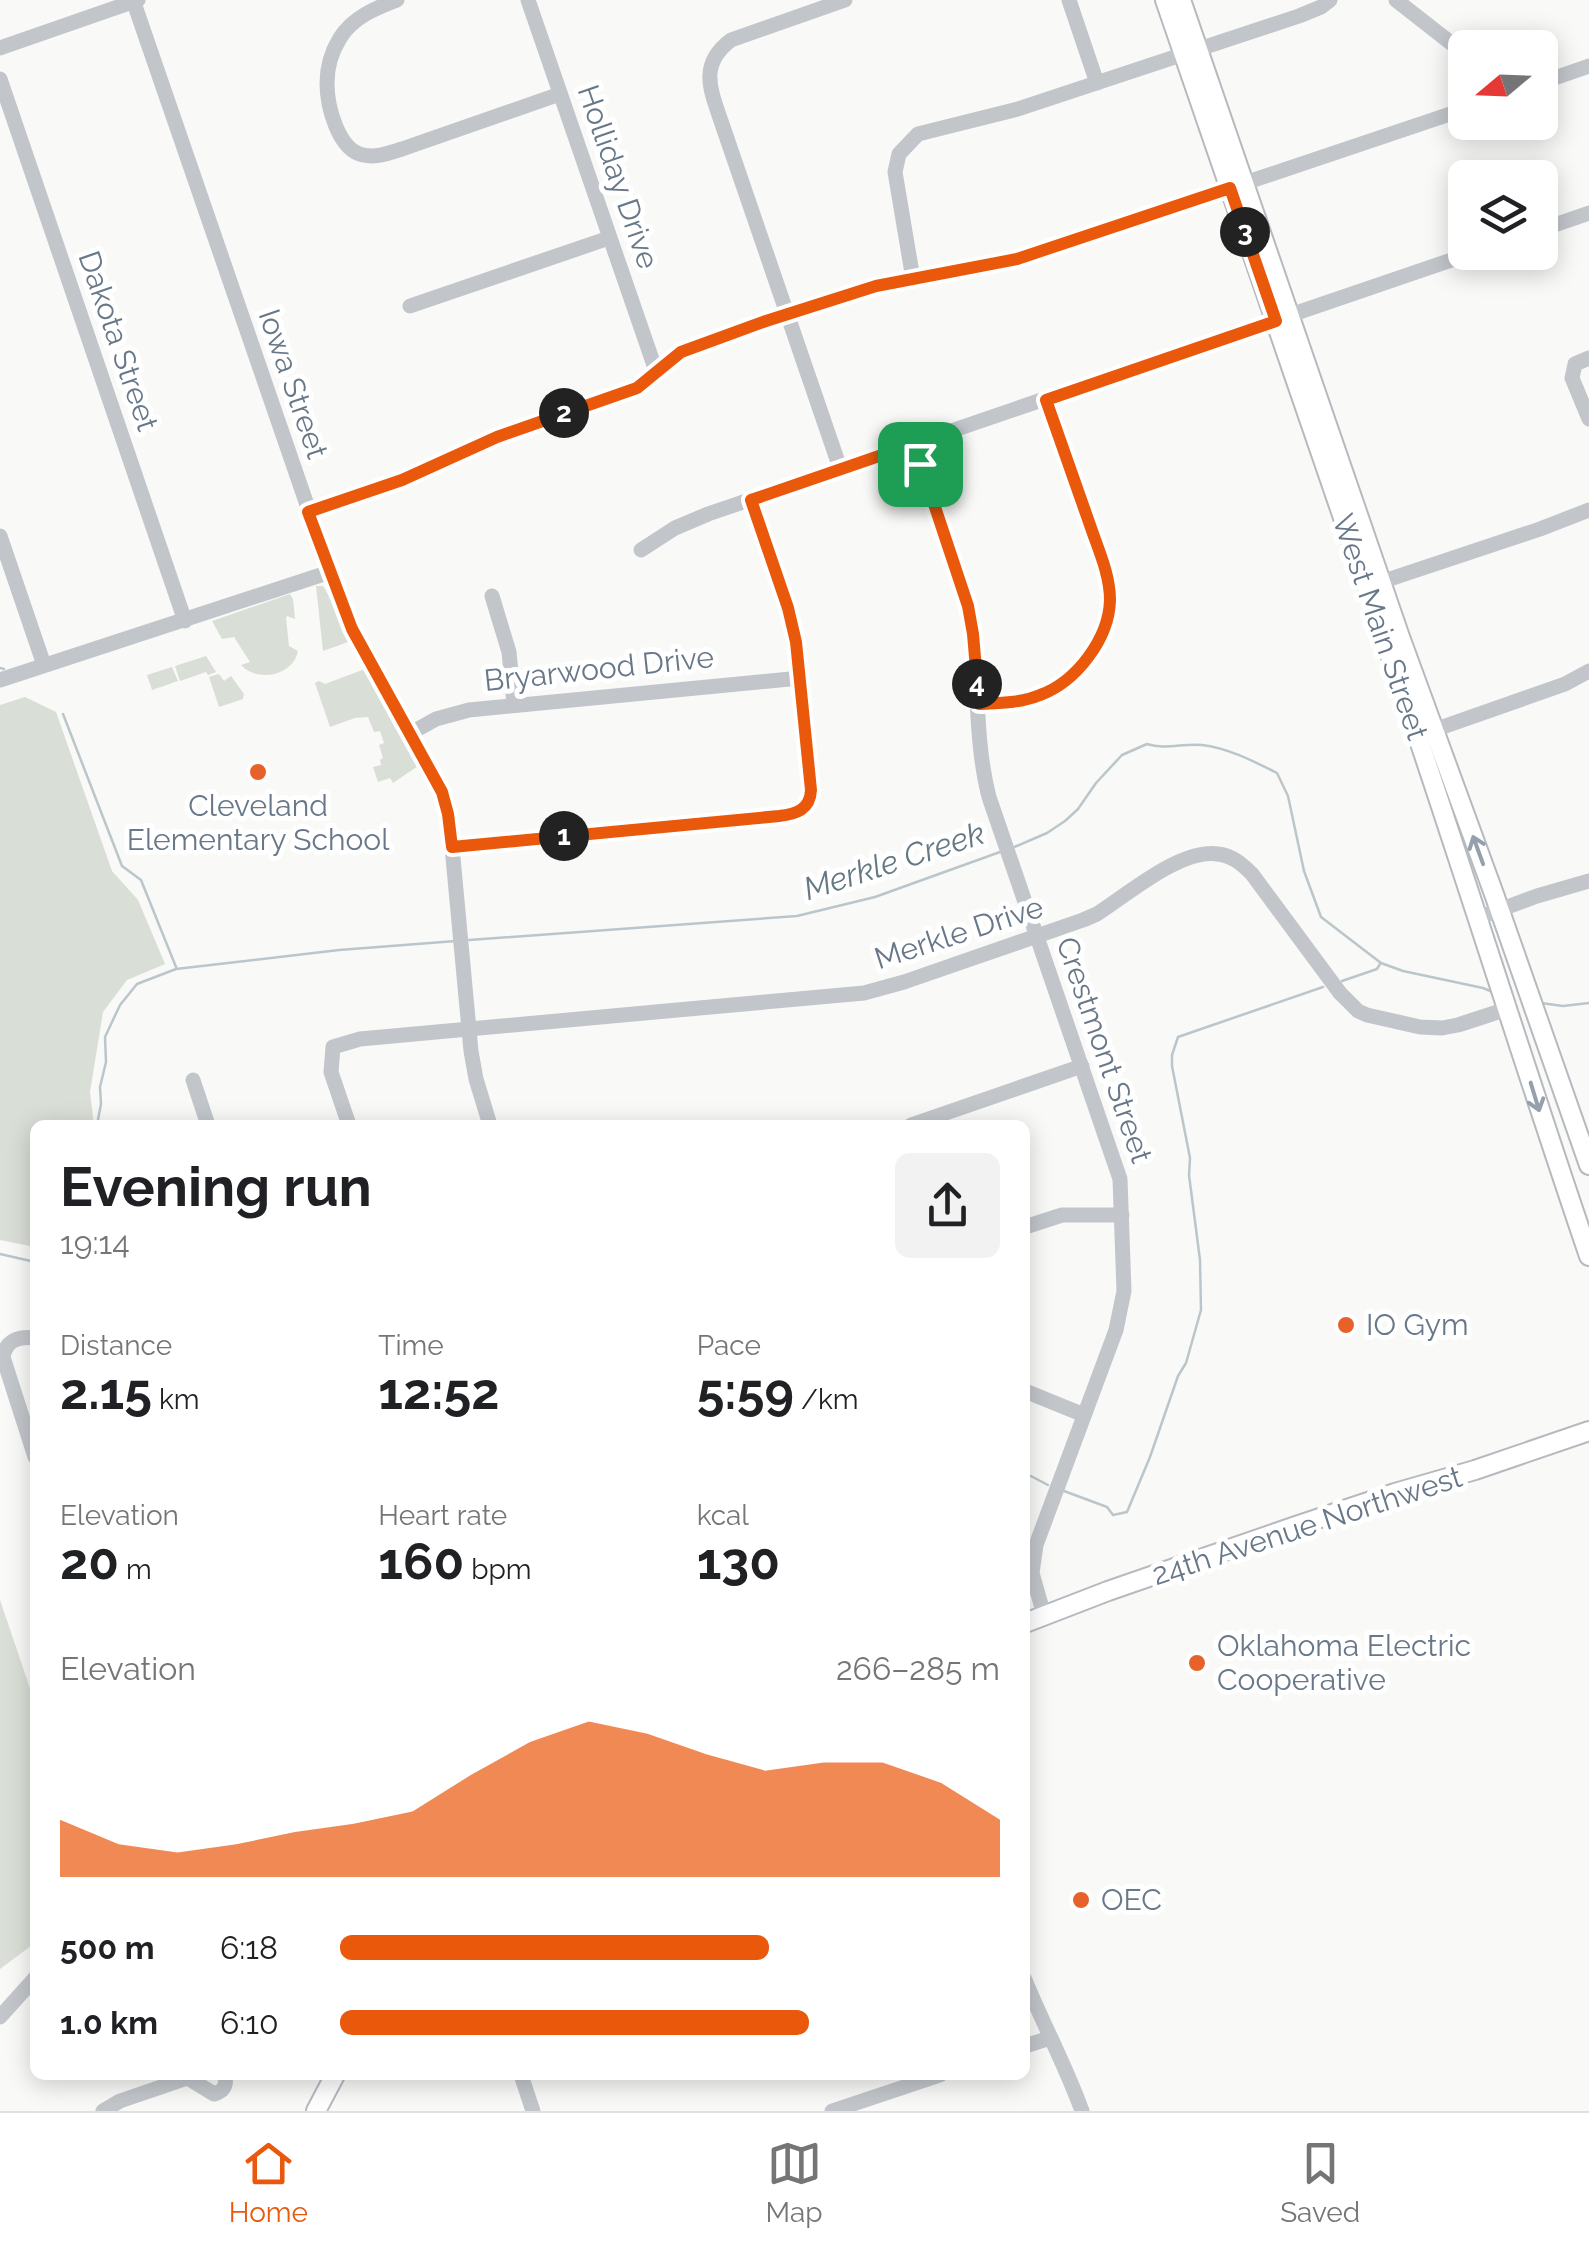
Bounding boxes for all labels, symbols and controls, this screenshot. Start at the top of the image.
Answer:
north arrow [1448,30,1558,140]
map controls [1448,30,1558,270]
street label: Holliday Drive [571,80,666,273]
button: layers [1448,160,1558,270]
pin: 3 [1220,207,1270,257]
text: 3 [1237,215,1253,248]
street label: Dakota Street [71,246,166,435]
street label: Iowa Street [252,305,335,463]
pin: 2 [539,388,589,438]
text: 2 [556,396,572,429]
pin [878,422,963,507]
icon: arrive [893,437,948,492]
street label: West Main Street [1325,509,1436,744]
street label: Bryarwood Drive [482,639,715,698]
pin: 4 [952,659,1002,709]
text: 4 [969,667,985,700]
marker: Cleveland Elementary School [247,761,269,783]
place label: Cleveland Elementary School [127,788,390,857]
pin: 1 [539,811,589,861]
water label: Merkle Creek [799,814,989,907]
text: 1 [557,819,571,852]
one-way arrow [1468,836,1486,867]
street label: Merkle Drive [870,889,1048,976]
street label: Crestmont Street [1049,932,1160,1167]
one-way arrow [1527,1081,1545,1112]
button: share [895,1153,1000,1258]
text: Evening run [60,1154,372,1219]
text: 19:14 [60,1224,130,1261]
place label: IO Gym [1366,1307,1469,1342]
marker: IO Gym [1335,1314,1357,1336]
text: Distance [60,1329,172,1362]
text: Time [378,1329,444,1362]
text: Pace [697,1329,761,1362]
text: 2.15 [60,1362,152,1421]
text: 12:52 [378,1362,499,1421]
text: 5:59 [697,1362,794,1421]
text: km [152,1383,200,1416]
text: /km [794,1383,858,1416]
street label: 24th Avenue Northwest [1148,1459,1466,1592]
text: Elevation [60,1499,179,1532]
text: Heart rate [378,1499,507,1532]
text: kcal [697,1499,749,1532]
text: 20 [60,1532,119,1591]
text: 160 [378,1532,464,1591]
text: 130 [697,1532,780,1591]
text: m [119,1553,152,1586]
text: bpm [464,1553,532,1586]
place label: Oklahoma Electric Cooperative [1217,1628,1471,1697]
text: Elevation [60,1650,196,1687]
text: 266–285 m [836,1650,1000,1687]
marker: Oklahoma Electric Cooperative [1186,1652,1208,1674]
place label: OEC [1101,1882,1162,1917]
marker: OEC [1070,1889,1092,1911]
text: 500 m [60,1929,155,1966]
text: 6:18 [220,1929,278,1966]
text: 1.0 km [60,2004,158,2041]
text: 6:10 [220,2004,279,2041]
tab: Home [229,2136,308,2229]
tab: Map [766,2136,823,2229]
tab: Saved [1280,2136,1360,2229]

